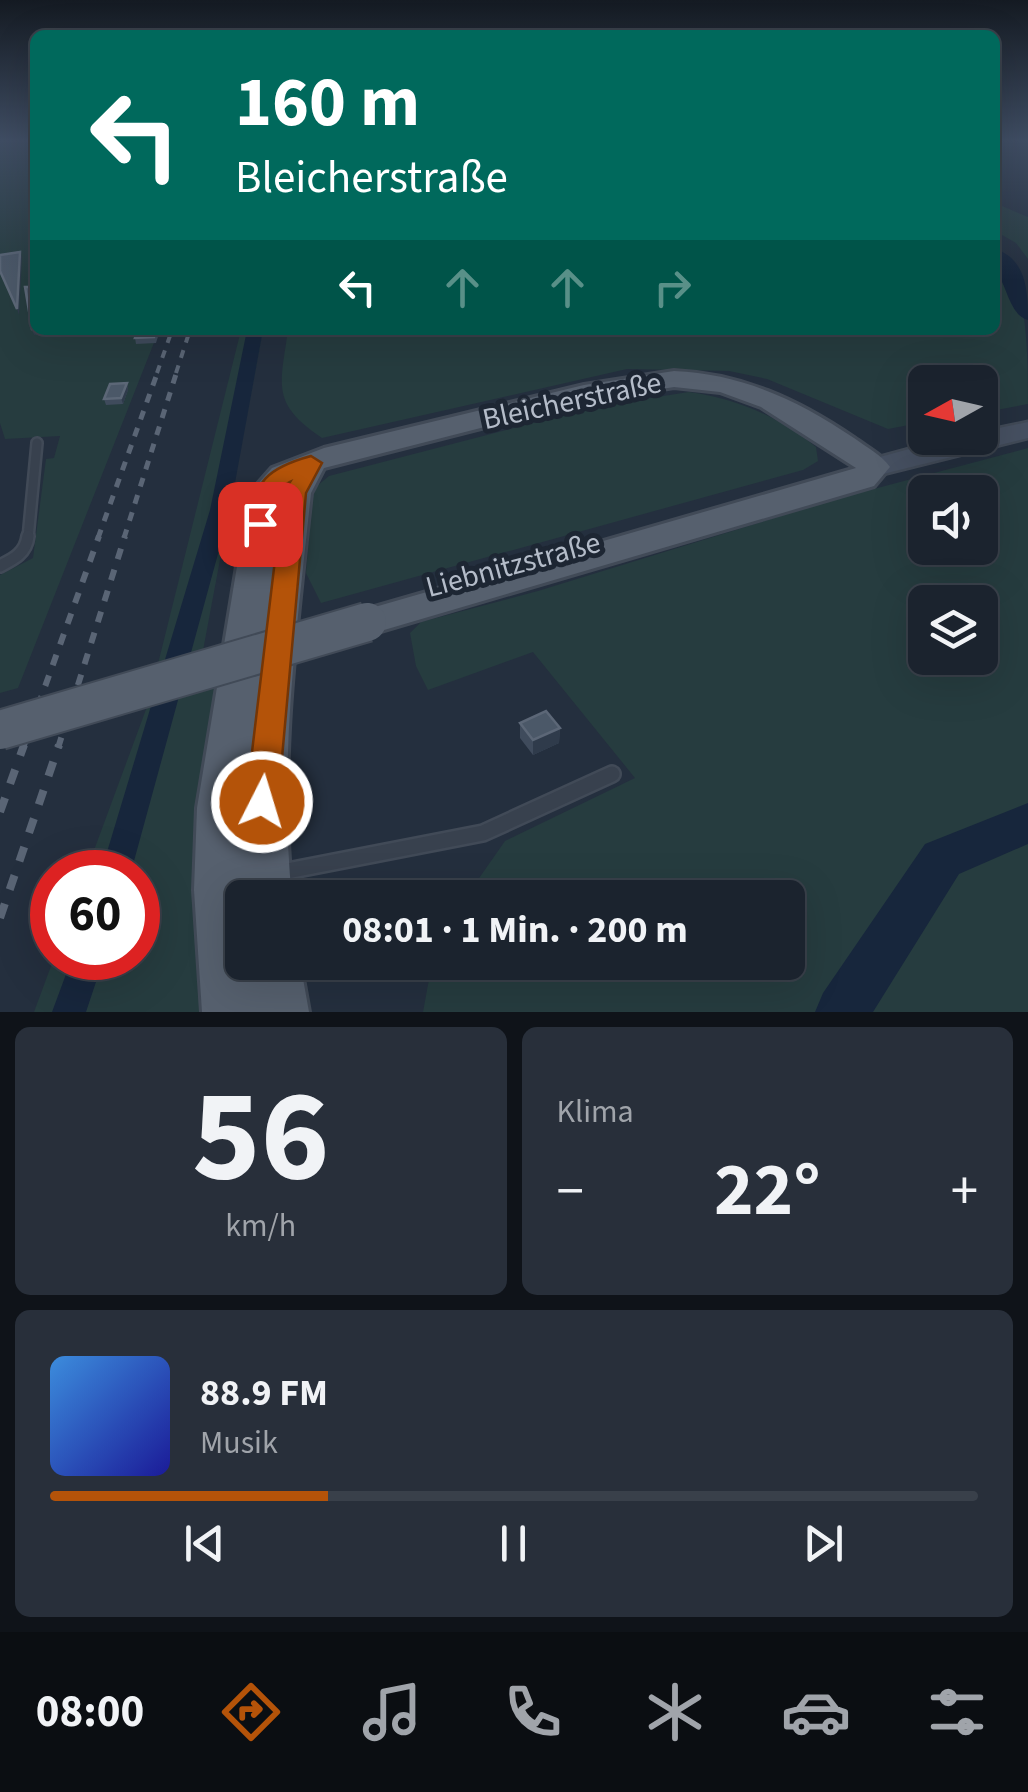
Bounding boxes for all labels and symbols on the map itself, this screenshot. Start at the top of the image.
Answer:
street label: Bleicherstraße [479,361,665,441]
north arrow [908,365,998,455]
pin [218,482,303,567]
street label: Liebnitzstraße [421,521,605,609]
position arrow [210,750,314,854]
speed limit sign: 60 [30,850,160,980]

